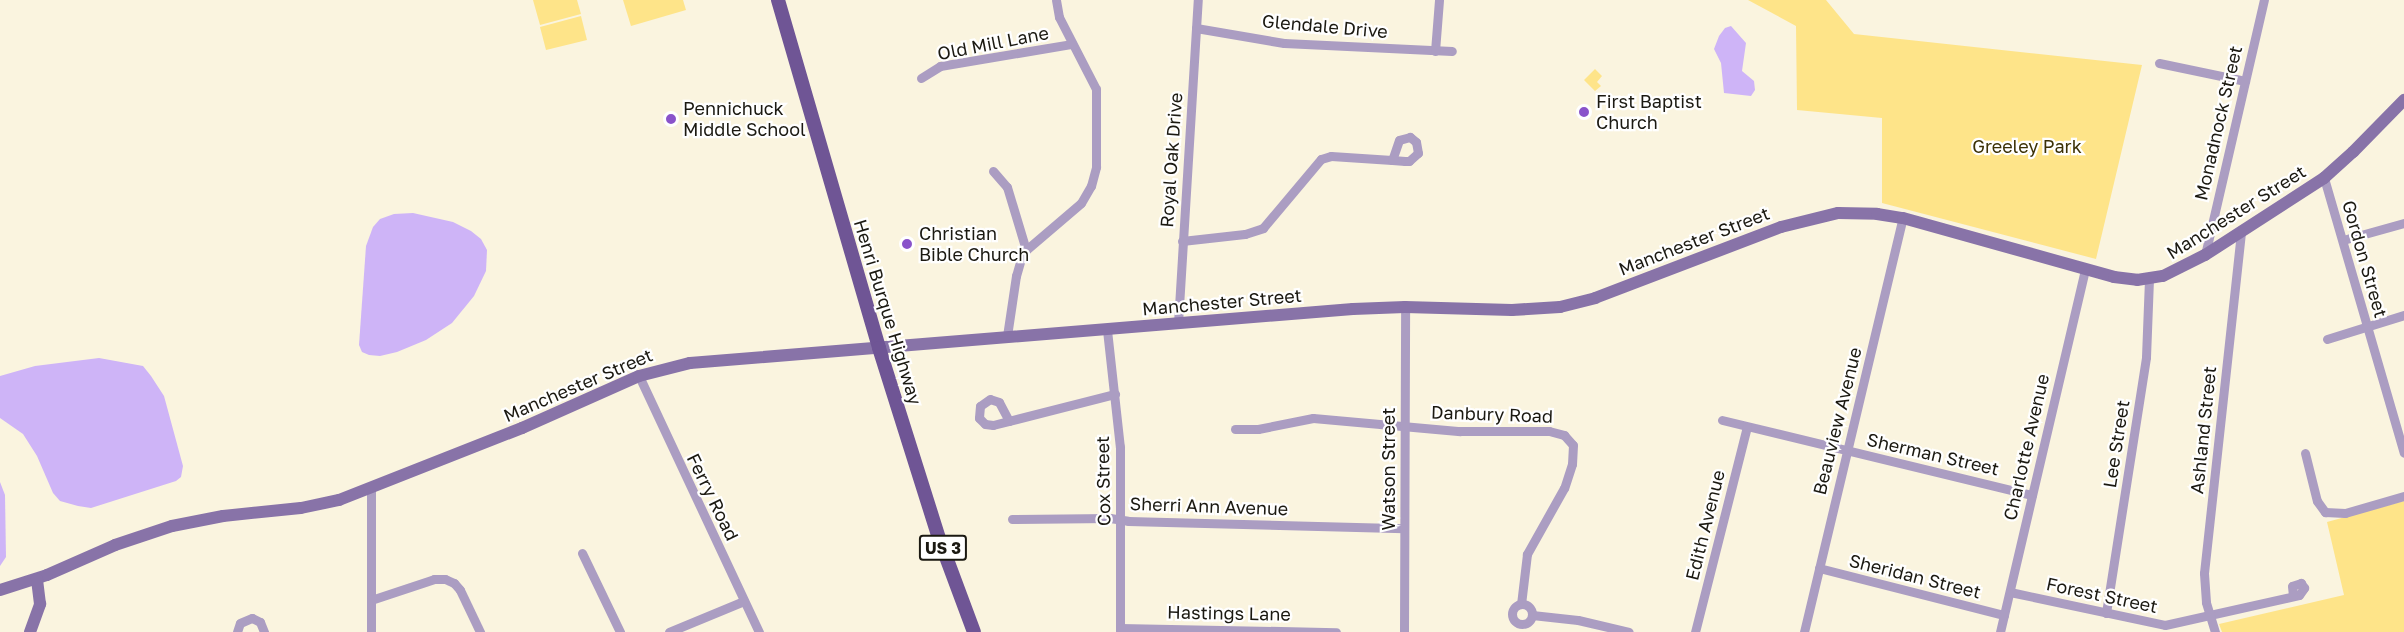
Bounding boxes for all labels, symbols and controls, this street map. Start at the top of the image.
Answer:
street label: Glendale Drive [1261,10,1389,42]
street label: Old Mill Lane [936,22,1050,64]
street label: Monadnock Street [2190,43,2246,203]
place label: First Baptist Church [1596,91,1702,134]
street label: Royal Oak Drive [1156,92,1186,228]
place label: Pennichuck Middle School [683,98,806,140]
marker: First Baptist Church [1577,105,1591,119]
marker: Pennichuck Middle School [664,112,678,126]
park label: Greeley Park [1972,135,2082,157]
street label: Manchester Street [2162,160,2310,264]
street label: Gordon Street [2338,198,2392,320]
street label: Manchester Street [1615,202,1773,280]
street label: Henri Burque Highway [849,217,927,407]
place label: Christian Bible Church [919,223,1029,266]
marker: Christian Bible Church [900,237,914,251]
street label: Manchester Street [1141,284,1303,320]
street label: Manchester Street [500,344,656,426]
street label: Beauview Avenue [1808,345,1866,497]
street label: Ashland Street [2186,365,2220,495]
street label: Charlotte Avenue [1999,372,2053,522]
street label: Lee Street [2098,398,2134,490]
street label: Danbury Road [1431,401,1553,427]
street label: Watson Street [1377,408,1399,530]
street label: Sherman Street [1865,428,2001,480]
street label: Cox Street [1091,436,1115,526]
street label: Ferry Road [683,450,743,544]
street label: Edith Avenue [1681,468,1729,582]
street label: Sherri Ann Avenue [1129,492,1289,520]
road number: US 3 [918,535,968,561]
street label: Sheridan Street [1847,549,1983,603]
street label: Forest Street [2044,573,2160,617]
street label: Hastings Lane [1167,601,1291,625]

